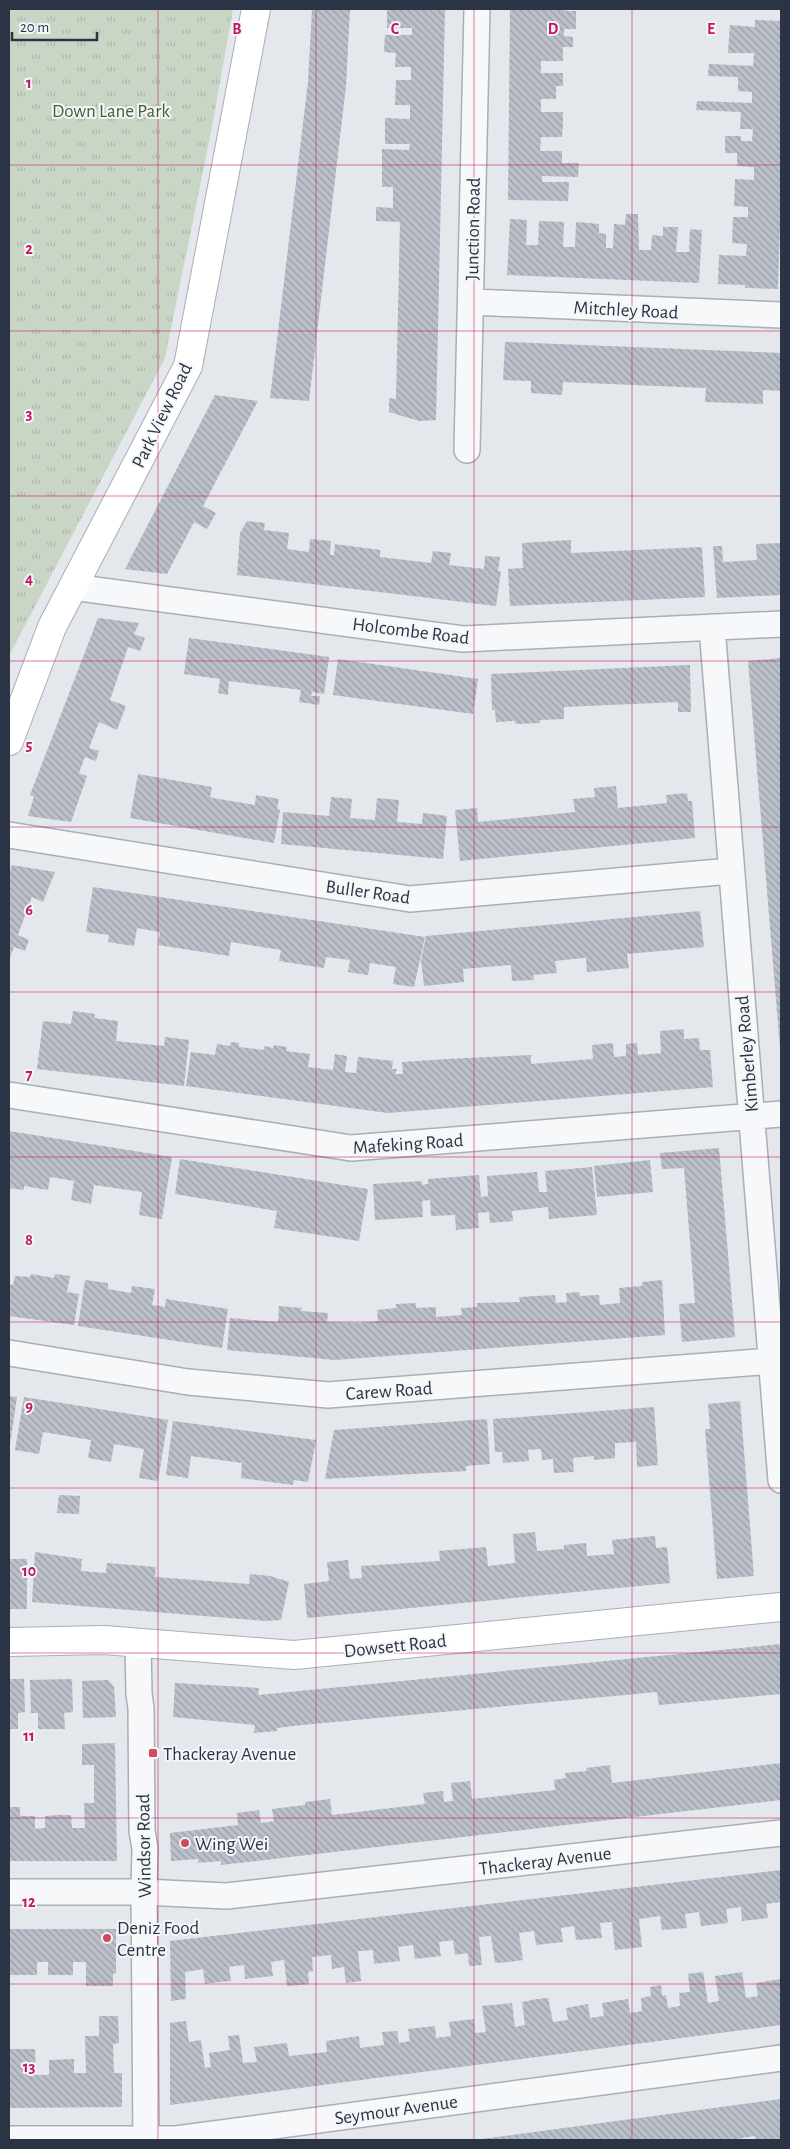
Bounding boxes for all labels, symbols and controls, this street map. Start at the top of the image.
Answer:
scale bar [12,10,98,42]
text: 20 m [20,20,49,35]
text: B [232,21,242,37]
text: C [391,21,400,37]
text: D [548,21,559,37]
text: E [707,21,715,37]
text: 1 [26,75,32,91]
park label: Down Lane Park [52,102,170,121]
street label: Junction Road [463,177,484,281]
text: 2 [25,241,33,257]
street label: Mitchley Road [573,298,679,323]
street label: Park View Road [129,360,196,471]
text: 3 [26,406,33,422]
text: 4 [25,571,33,587]
street label: Holcombe Road [351,615,471,648]
text: 5 [26,737,33,753]
street label: Buller Road [324,877,411,908]
text: 6 [25,902,33,918]
street label: Kimberley Road [733,994,762,1113]
text: 7 [26,1067,33,1083]
street label: Mafeking Road [352,1131,464,1158]
text: 8 [25,1232,33,1248]
street label: Carew Road [345,1379,433,1404]
text: 9 [25,1398,33,1414]
text: 10 [22,1563,36,1579]
street label: Dowsett Road [343,1632,448,1661]
text: 11 [23,1728,35,1744]
place label: Thackeray Avenue [163,1745,296,1764]
marker: Thackeray Avenue [147,1747,159,1759]
street label: Windsor Road [134,1793,155,1898]
place label: Wing Wei [195,1835,268,1854]
marker: Wing Wei [179,1837,191,1849]
street label: Thackeray Avenue [478,1844,612,1879]
text: 12 [22,1894,36,1910]
place label: Deniz Food Centre [117,1919,200,1960]
marker: Deniz Food Centre [101,1932,113,1944]
text: 13 [23,2059,35,2075]
street label: Seymour Avenue [333,2092,459,2129]

